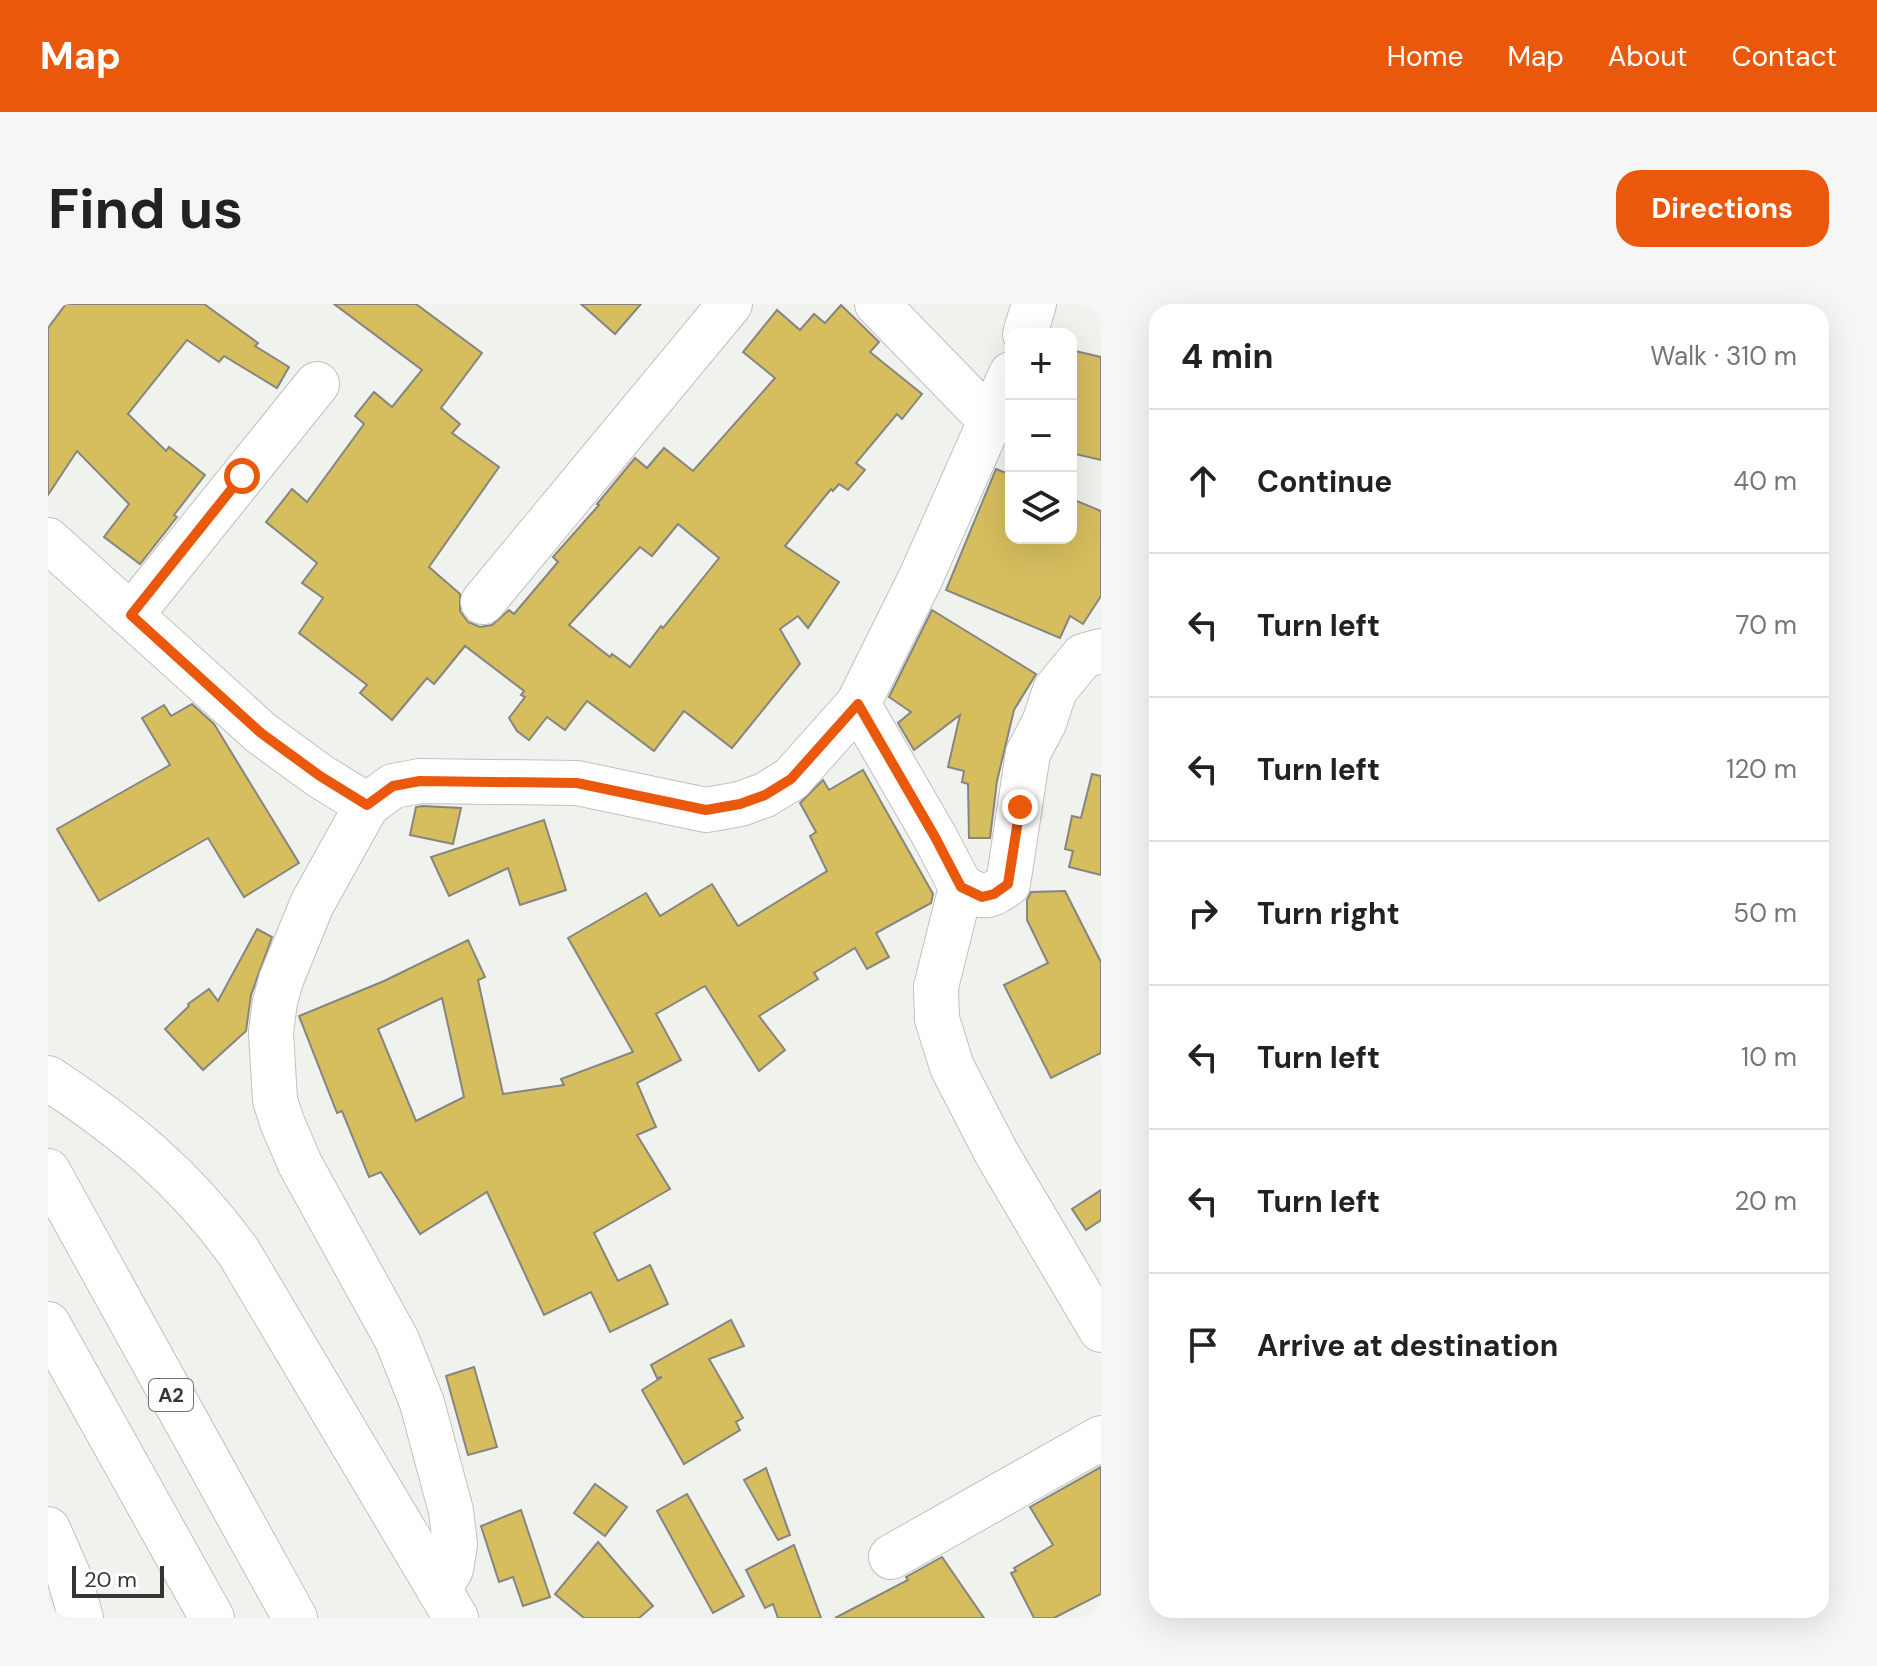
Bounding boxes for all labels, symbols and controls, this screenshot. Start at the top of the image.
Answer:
text: Map [40,31,121,81]
text: Home [1387,38,1463,75]
text: Map [1507,38,1564,75]
text: About [1608,38,1687,75]
text: Contact [1731,38,1837,75]
button: Directions [1616,170,1829,247]
text: Find us [48,172,243,245]
map controls [1005,328,1077,544]
button: + [1005,328,1077,400]
text: 4 min [1181,334,1273,379]
text: Walk · 310 m [1650,339,1797,373]
button: − [1005,400,1077,472]
route start [224,458,260,494]
icon: ahead [1181,459,1225,503]
text: Continue [1257,462,1392,501]
text: 40 m [1733,464,1797,498]
button: layers [1005,472,1077,544]
icon: left [1181,603,1225,647]
text: Turn left [1257,606,1380,645]
text: 70 m [1736,608,1797,642]
icon: left [1181,747,1225,791]
text: Turn left [1257,750,1380,789]
text: 120 m [1726,752,1797,786]
route end [1002,789,1038,825]
icon: right [1181,891,1225,935]
text: Turn right [1257,894,1400,933]
text: 50 m [1733,896,1797,930]
icon: left [1181,1035,1225,1079]
text: Turn left [1257,1038,1380,1077]
text: 10 m [1741,1040,1797,1074]
icon: left [1181,1179,1225,1223]
text: Turn left [1257,1182,1380,1221]
text: 20 m [1734,1184,1797,1218]
icon: arrive [1181,1323,1225,1367]
text: Arrive at destination [1257,1326,1558,1365]
road number: A2 [149,1379,193,1411]
scale bar [72,1562,164,1598]
text: 20 m [84,1565,137,1594]

